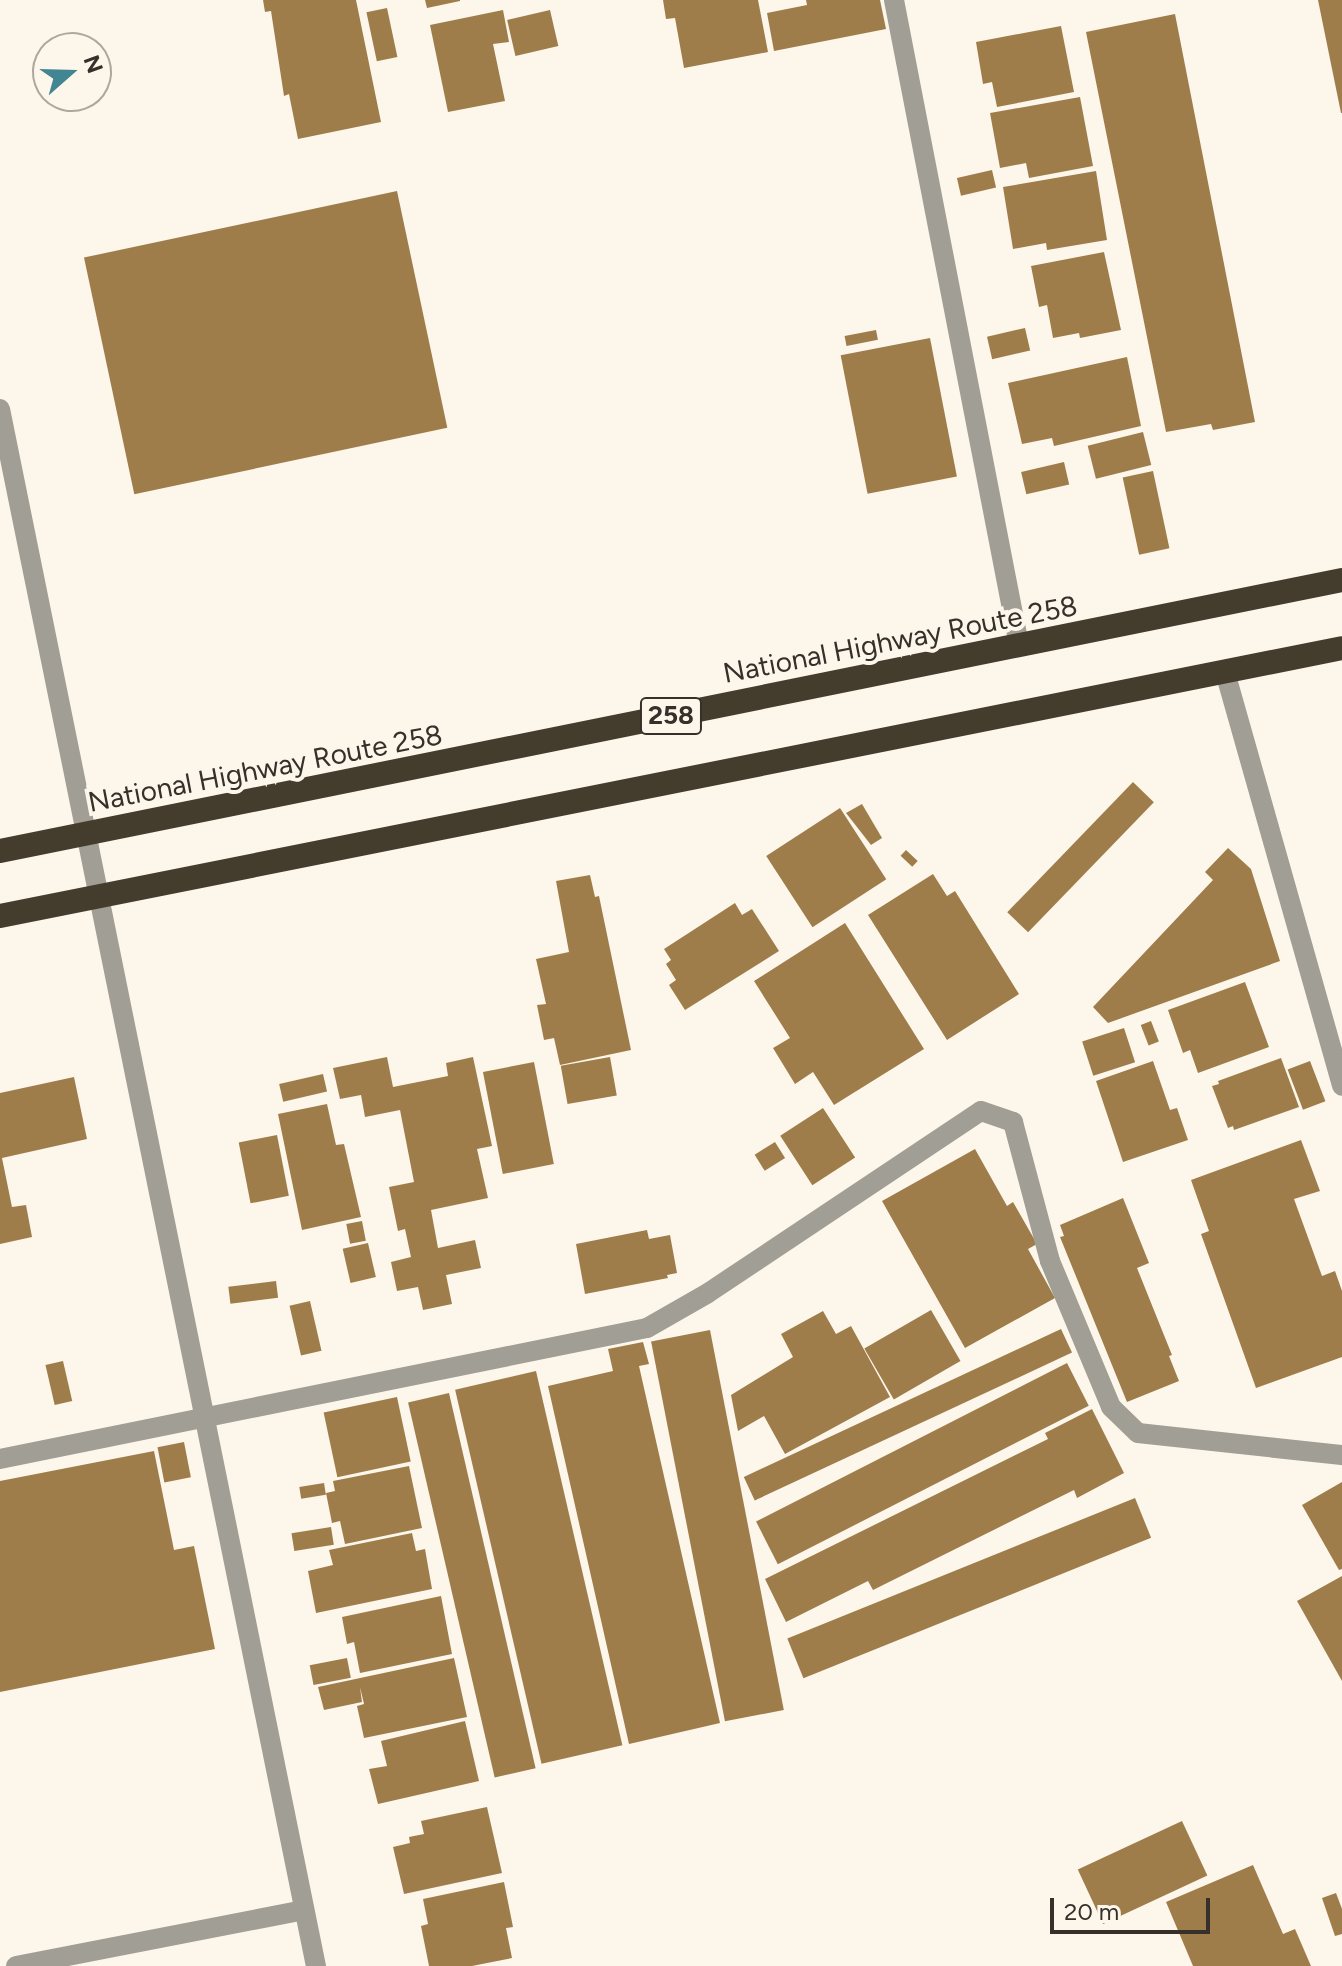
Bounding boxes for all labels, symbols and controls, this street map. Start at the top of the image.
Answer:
north arrow [32,32,112,112]
text: N [78,52,109,77]
street label: National Highway Route 258 [720,588,1080,690]
road number: 258 [639,694,703,738]
street label: National Highway Route 258 [85,717,445,819]
scale bar [1054,1882,1214,1932]
text: 20 m [1064,1897,1119,1926]

